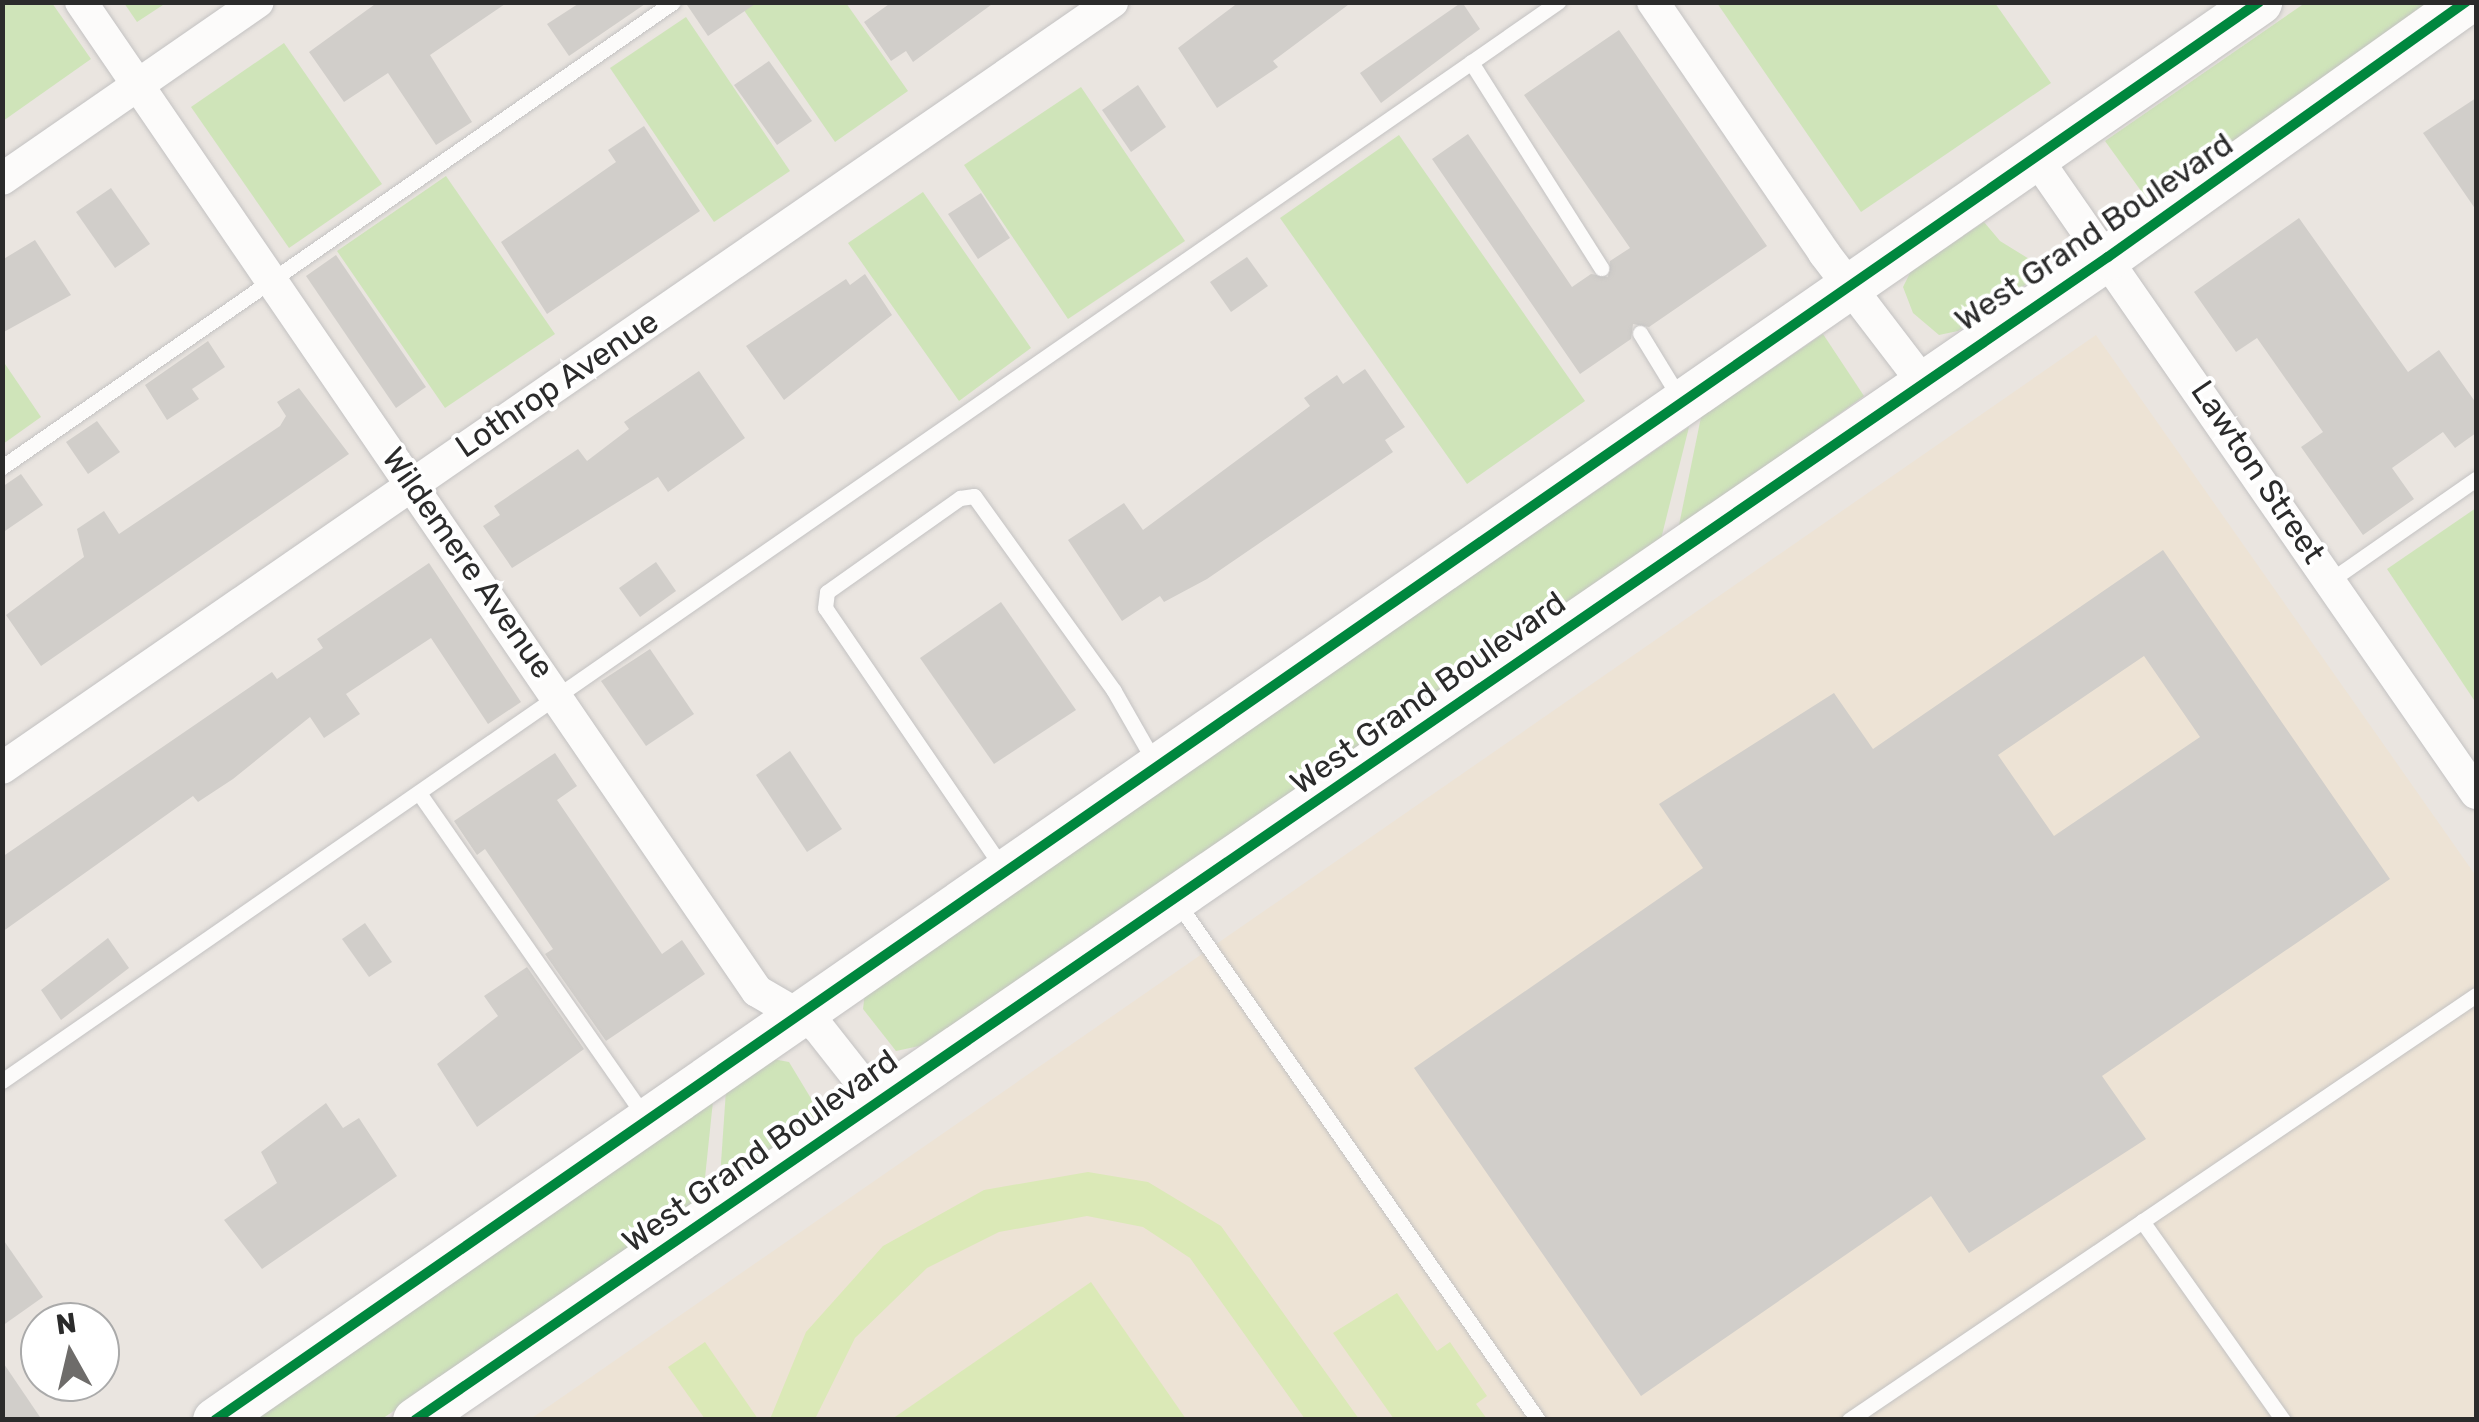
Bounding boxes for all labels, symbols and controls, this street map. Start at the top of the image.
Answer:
street label: West Grand Boulevard [1948,125,2240,339]
street label: Lothrop Avenue [448,302,666,466]
street label: Lawton Street [2183,373,2333,571]
street label: Wildemere Avenue [374,440,562,686]
street label: West Grand Boulevard [1283,584,1573,802]
street label: West Grand Boulevard [615,1042,905,1260]
north arrow [20,1302,120,1402]
text: N [54,1306,78,1342]

